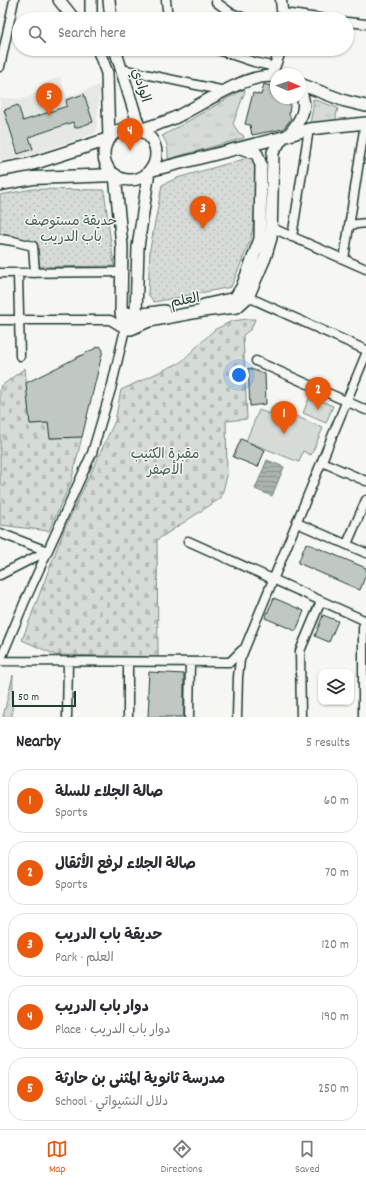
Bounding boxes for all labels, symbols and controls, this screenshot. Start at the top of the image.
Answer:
search box [12,12,354,56]
icon: search [26,23,48,45]
text: Search here [58,23,126,45]
street label: الوادي [125,66,155,105]
north arrow [270,68,306,104]
pin: 5 [36,83,62,116]
pin: 4 [117,118,143,151]
pin: 3 [190,196,216,229]
park label: حديقة مستوصف باب الدريب [25,212,117,248]
street label: العلم [169,289,202,313]
your location [229,365,249,385]
pin: 2 [305,377,331,410]
pin: 1 [271,401,297,434]
park label: مقبرة الكثيب الأصفر [131,445,199,481]
map controls [318,669,354,705]
button: layers [318,669,354,705]
scale bar [12,689,76,708]
text: 50 m [18,690,39,706]
text: Nearby [16,731,60,755]
text: 5 results [306,734,350,753]
text: صالة الجلاء للسلة [55,782,163,804]
text: 1 [29,792,31,811]
text: 60 m [324,792,349,811]
text: Sports [55,804,88,823]
text: صالة الجلاء لرفع الأثقال [55,854,196,876]
text: 2 [27,864,33,883]
text: 70 m [325,864,349,883]
text: Sports [55,876,88,895]
text: حديقة باب الدريب [55,925,162,947]
text: 3 [27,936,33,955]
text: 120 m [321,936,349,955]
text: Park · العلم [55,949,114,968]
text: دوار باب الدريب [55,997,149,1019]
text: 4 [27,1008,33,1027]
text: 190 m [321,1008,349,1027]
text: Place · دوار باب الدريب [55,1021,170,1040]
text: مدرسة ثانوية المثنى بن حارثة [55,1069,225,1091]
text: 5 [27,1080,33,1099]
text: 250 m [318,1080,349,1099]
text: School · دلال النشيواتي [55,1093,168,1112]
tab: Map [46,1138,68,1178]
tab: Directions [161,1138,203,1178]
tab: Saved [295,1138,320,1178]

